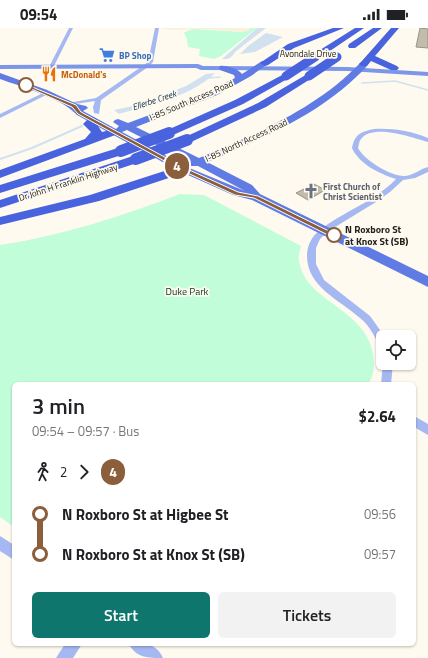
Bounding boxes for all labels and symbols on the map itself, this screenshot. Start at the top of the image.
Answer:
supermarket icon: BP Shop [98,46,116,64]
street label: Avondale Drive [280,47,337,60]
place label: BP Shop [119,49,151,62]
restaurant icon: McDonald's [40,65,58,83]
place label: McDonald's [61,68,107,81]
street label: I-85 South Access Road [147,76,235,124]
unlabelled marker [18,77,34,93]
water label: Ellerbe Creek [130,86,179,113]
street label: I-85 North Access Road [203,115,290,165]
line badge: 4 [164,153,190,179]
street label: Dr John H Franklin Highway [17,160,120,204]
place label: First Church of Christ Scientist [323,180,383,203]
church icon: First Church of Christ Scientist [302,182,320,200]
place label: N Roxboro St at Knox St (SB) [345,222,408,249]
marker: N Roxboro St at Knox St (SB) [326,227,342,243]
park label: Duke Park [166,284,209,299]

